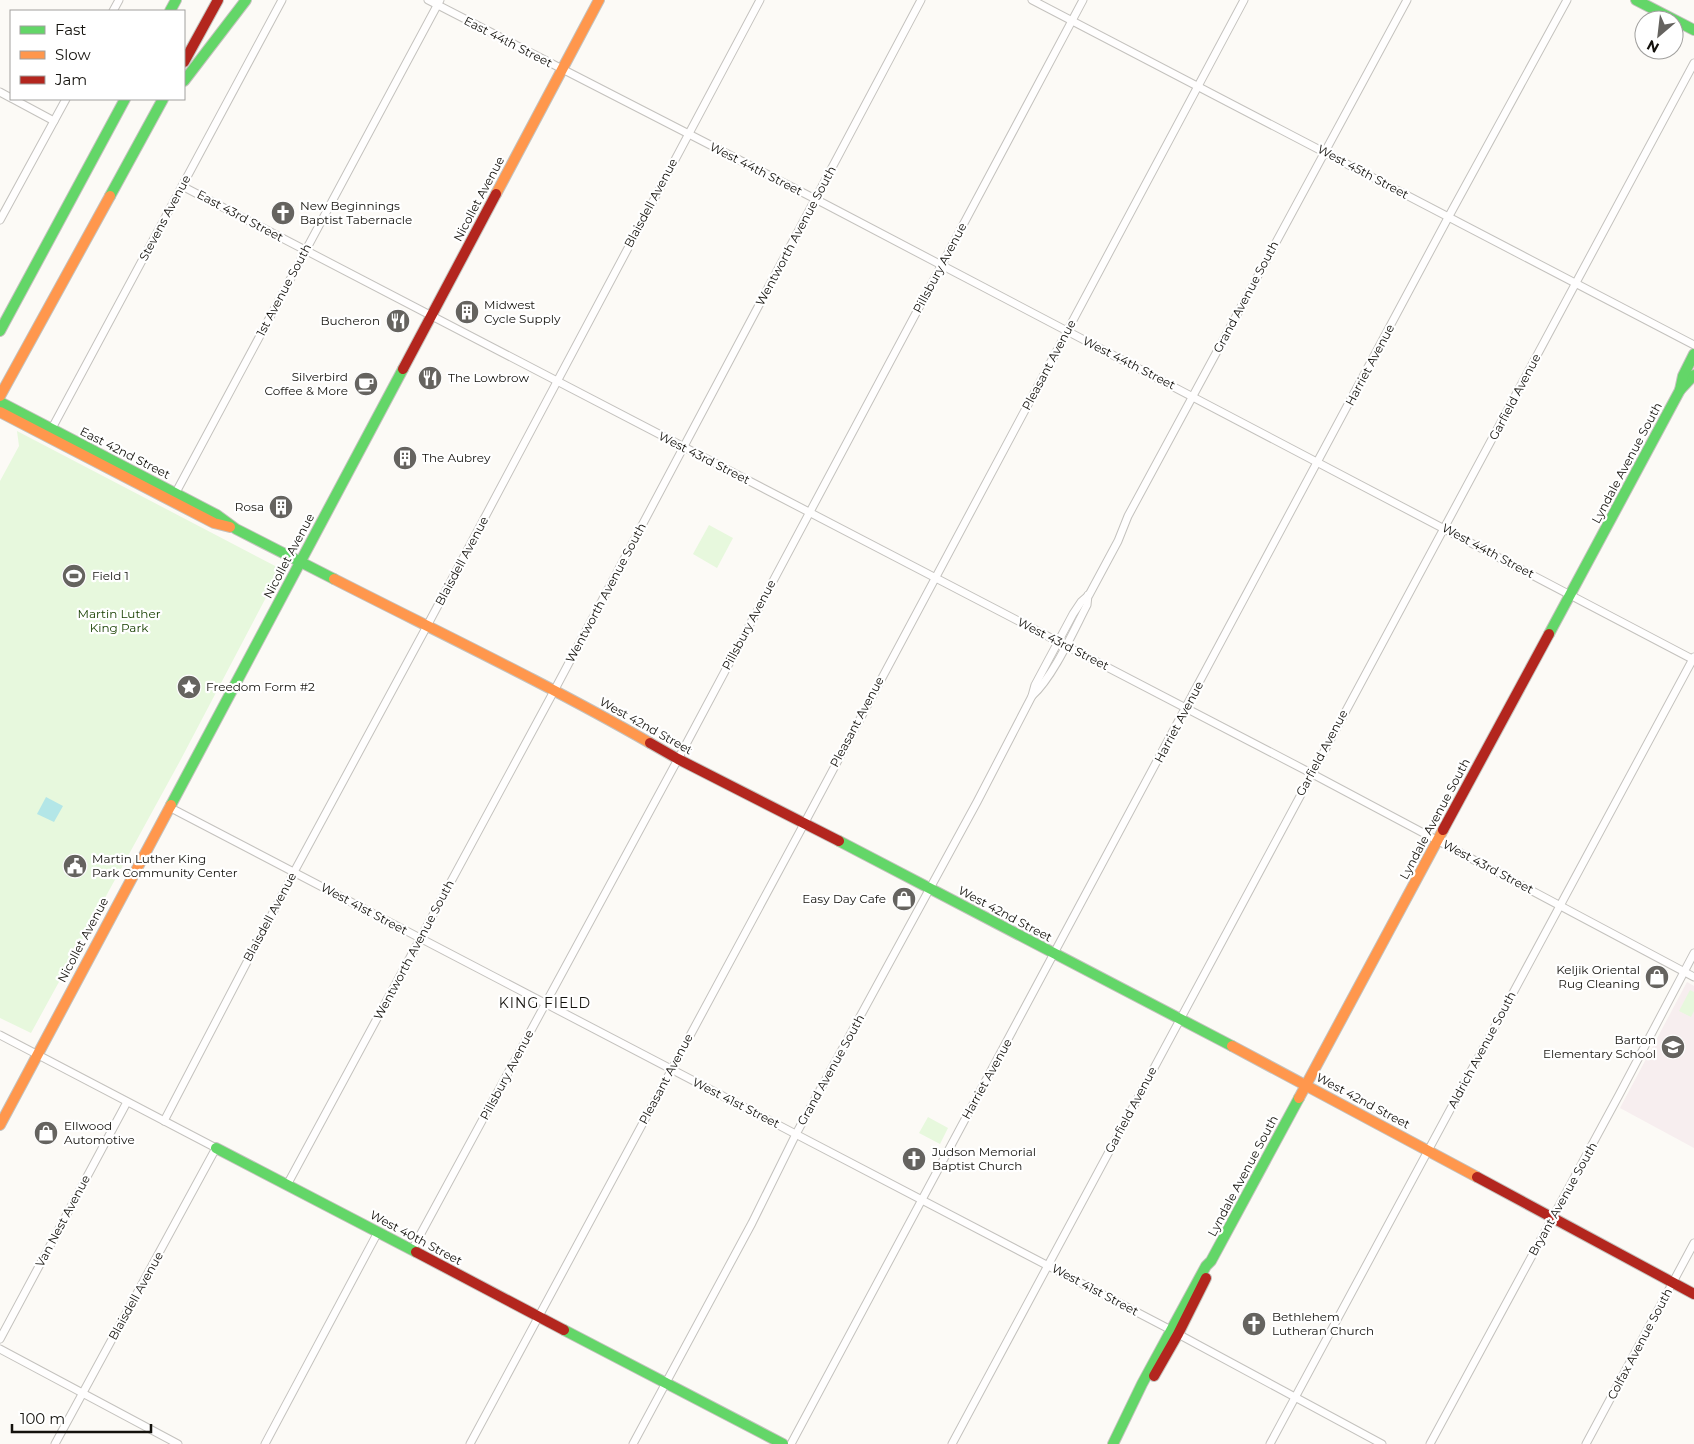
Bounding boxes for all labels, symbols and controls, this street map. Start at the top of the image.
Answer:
legend [10,10,185,100]
north arrow [1634,10,1684,60]
street label: East 44th Street [462,13,555,70]
text: Fast [55,20,86,39]
text: N [1644,36,1662,57]
text: Slow [55,45,91,64]
text: Jam [54,70,87,89]
street label: West 44th Street [707,139,805,198]
street label: West 45th Street [1315,141,1411,202]
street label: Nicollet Avenue [450,154,507,244]
street label: Blaisdell Avenue [621,156,680,250]
street label: Wentworth Avenue South [752,163,839,308]
street label: Stevens Avenue [136,172,194,263]
street label: East 43rd Street [194,186,286,245]
place label: New Beginnings Baptist Tabernacle [300,198,412,227]
church icon: New Beginnings Baptist Tabernacle [270,200,296,226]
street label: Pillsbury Avenue [909,220,970,315]
street label: Grand Avenue South [1210,238,1281,355]
street label: 1st Avenue South [253,241,314,339]
place label: Midwest Cycle Supply [484,297,561,326]
building icon: Midwest Cycle Supply [454,299,480,325]
restaurant icon: Bucheron [385,308,411,334]
place label: Bucheron [321,313,380,328]
street label: Pleasant Avenue [1018,317,1079,413]
street label: Harriet Avenue [1342,321,1397,408]
street label: West 44th Street [1080,333,1178,392]
street label: Garfield Avenue [1485,351,1544,443]
restaurant icon: The Lowbrow [417,365,443,391]
place label: Silverbird Coffee & More [264,369,348,398]
place label: The Lowbrow [448,370,529,385]
cafe icon: Silverbird Coffee & More [353,371,379,397]
street label: Lyndale Avenue South [1588,400,1665,526]
street label: East 42nd Street [78,423,173,482]
street label: West 43rd Street [656,428,753,487]
building icon: The Aubrey [392,445,418,471]
place label: The Aubrey [422,450,491,465]
building icon: Rosa [268,494,294,520]
place label: Rosa [235,499,264,514]
street label: Nicollet Avenue [260,511,317,601]
street label: Blaisdell Avenue [432,514,491,608]
street label: Wentworth Avenue South [562,520,649,665]
street label: West 44th Street [1440,520,1537,581]
sports icon: Field 1 [61,563,87,589]
place label: Field 1 [92,568,129,583]
street label: Pillsbury Avenue [718,577,779,672]
park label: Martin Luther King Park [78,606,161,635]
street label: West 43rd Street [1015,614,1112,673]
place icon: Freedom Form #2 [176,674,202,700]
street label: Pleasant Avenue [826,674,887,770]
street label: Harriet Avenue [1151,678,1206,765]
place label: Freedom Form #2 [206,679,315,694]
street label: West 42nd Street [597,694,696,757]
street label: Garfield Avenue [1292,707,1351,799]
street label: Lyndale Avenue South [1396,756,1473,882]
street label: West 43rd Street [1440,836,1536,897]
place label: Martin Luther King Park Community Center [92,851,238,880]
public building icon: Martin Luther King Park Community Center [62,853,88,879]
street label: Blaisdell Avenue [240,870,299,964]
street label: Wentworth Avenue South [370,877,457,1022]
street label: West 41st Street [318,879,410,938]
street label: West 42nd Street [956,882,1055,945]
shop icon: Easy Day Cafe [891,886,917,912]
place label: Easy Day Cafe [802,891,886,906]
street label: Nicollet Avenue [54,895,111,985]
place label: Keljik Oriental Rug Cleaning [1556,962,1640,991]
shop icon: Keljik Oriental Rug Cleaning [1644,964,1670,990]
street label: Aldrich Avenue South [1444,989,1519,1111]
district label: KING FIELD [499,994,591,1012]
street label: Grand Avenue South [794,1012,867,1128]
street label: Pillsbury Avenue [476,1027,537,1122]
street label: Pleasant Avenue [635,1031,696,1127]
place label: Barton Elementary School [1543,1032,1656,1061]
school or university icon: Barton Elementary School [1660,1034,1686,1060]
street label: Harriet Avenue [958,1036,1015,1122]
street label: Garfield Avenue [1101,1064,1160,1156]
street label: West 42nd Street [1314,1069,1413,1132]
street label: West 41st Street [690,1074,782,1131]
street label: Lyndale Avenue South [1204,1113,1281,1239]
place label: Ellwood Automotive [64,1118,135,1147]
shop icon: Ellwood Automotive [33,1120,59,1146]
street label: Bryant Avenue South [1525,1139,1600,1258]
place label: Judson Memorial Baptist Church [931,1144,1036,1173]
church icon: Judson Memorial Baptist Church [901,1146,927,1172]
street label: Van Nest Avenue [32,1172,93,1269]
street label: West 40th Street [368,1207,465,1268]
street label: Blaisdell Avenue [105,1249,166,1343]
street label: West 41st Street [1049,1260,1141,1319]
street label: Colfax Avenue South [1604,1286,1675,1402]
place label: Bethlehem Lutheran Church [1272,1309,1374,1338]
church icon: Bethlehem Lutheran Church [1241,1311,1267,1337]
scale bar [12,1402,151,1434]
text: 100 m [20,1409,65,1428]

